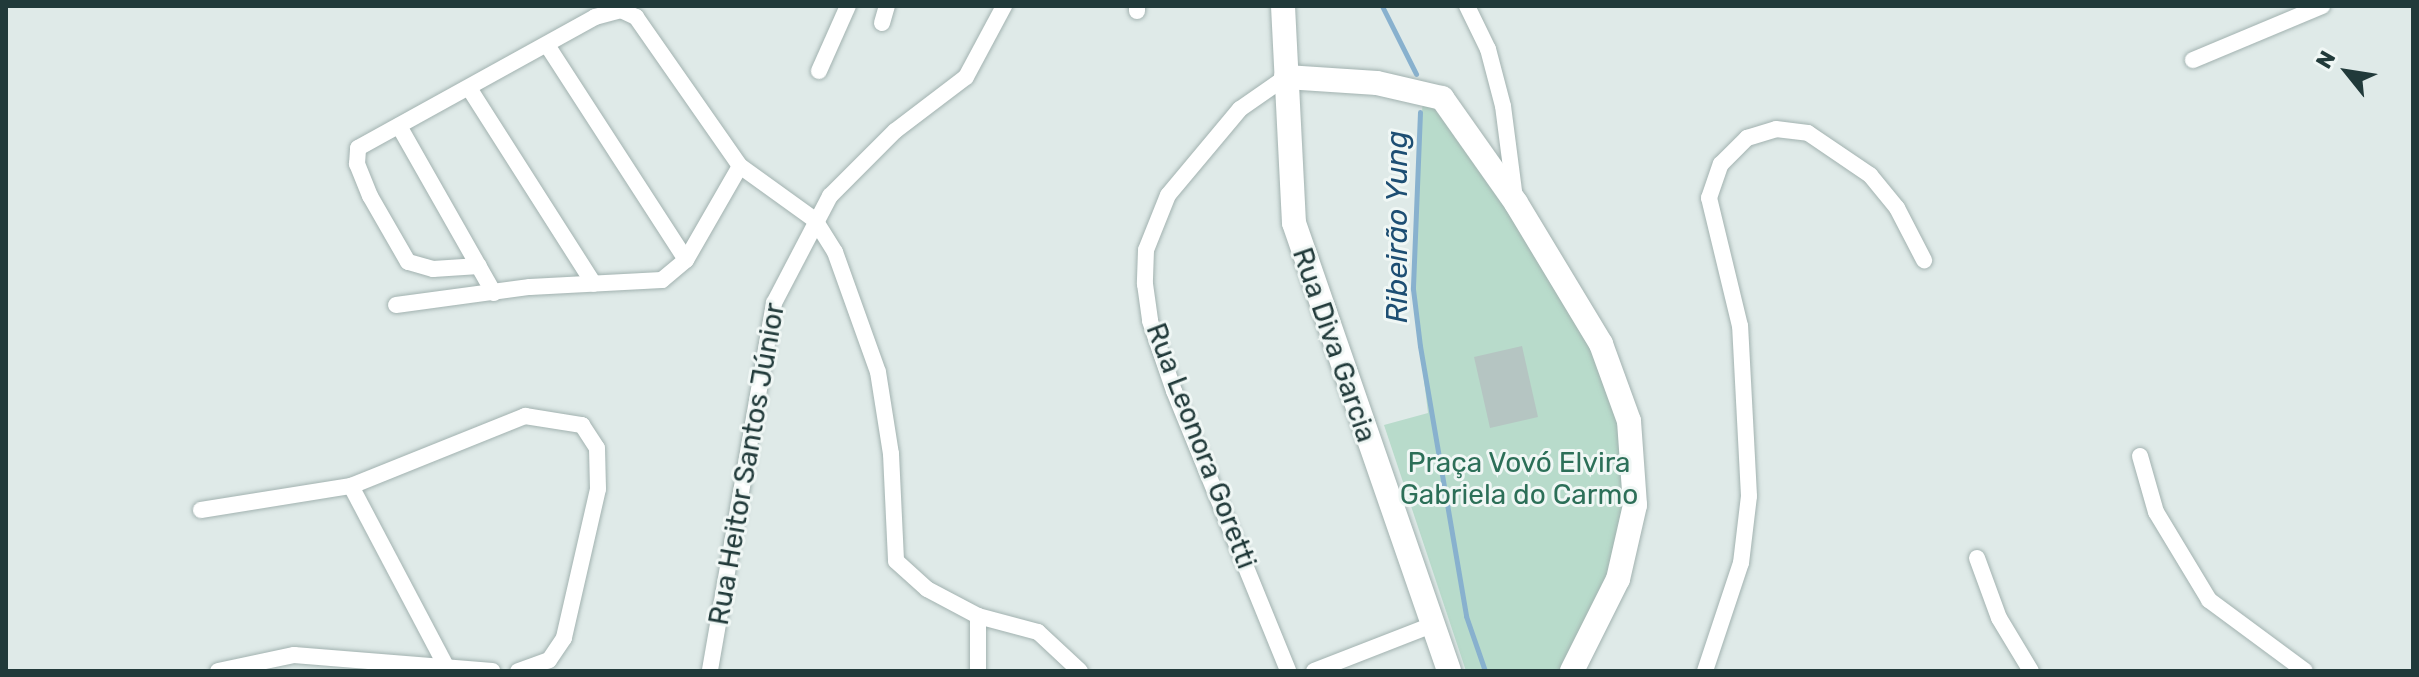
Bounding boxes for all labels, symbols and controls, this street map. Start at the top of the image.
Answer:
north arrow [2307,32,2387,112]
text: N [2310,46,2341,73]
water label: Ribeirão Yung [1379,130,1415,324]
street label: Rua Diva Garcia [1285,243,1383,447]
street label: Rua Heitor Santos Júnior [702,300,792,628]
street label: Rua Leonora Goretti [1139,318,1263,574]
park label: Praça Vovó Elvira Gabriela do Carmo [1400,446,1638,512]

